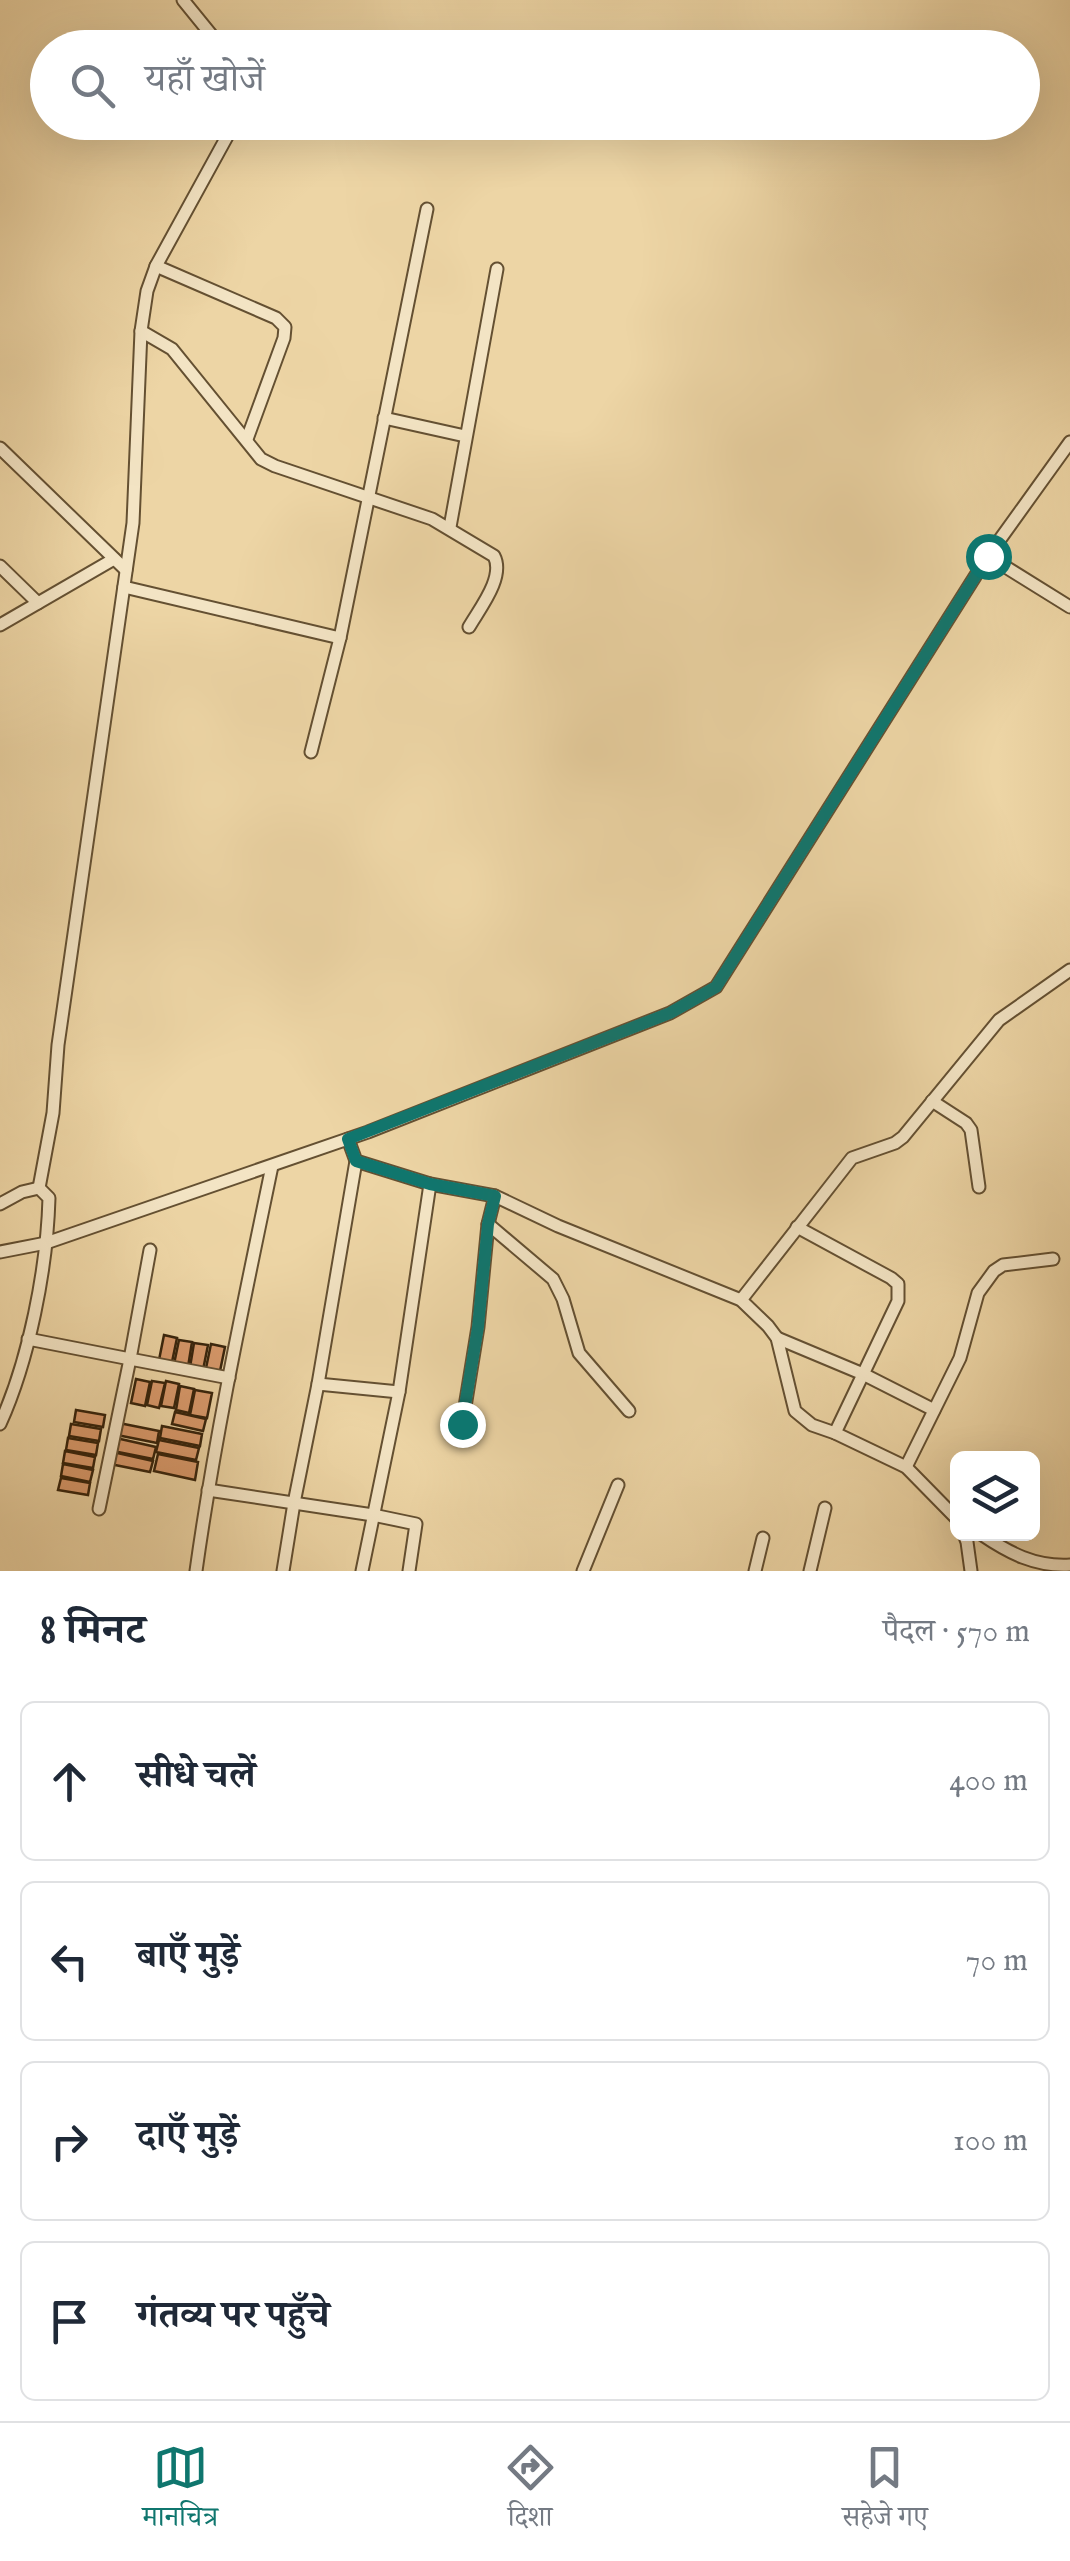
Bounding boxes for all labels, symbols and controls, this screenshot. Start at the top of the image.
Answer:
search box [30,30,1040,140]
text: यहाँ खोजें [145,57,265,105]
icon: search [65,58,120,113]
route start [966,534,1012,580]
route end [440,1402,486,1448]
map controls [950,1451,1040,1541]
button: layers [950,1451,1040,1541]
text: 8 मिनट [40,1605,145,1658]
text: पैदल · 570 m [883,1612,1030,1653]
text: सीधे चलें [137,1753,256,1801]
icon: ahead [42,1754,97,1809]
text: 400 m [949,1761,1028,1802]
text: बाएँ मुड़ें [137,1933,240,1981]
icon: left [42,1934,97,1989]
text: 70 m [966,1941,1028,1982]
text: दाएँ मुड़ें [137,2113,238,2161]
icon: right [42,2114,97,2169]
text: 100 m [953,2121,1028,2162]
text: गंतव्य पर पहुँचे [137,2293,329,2341]
icon: arrive [42,2294,97,2349]
tab: मानचित्र [142,2440,218,2544]
tab: दिशा [503,2440,558,2544]
tab: सहेजे गए [842,2440,928,2544]

